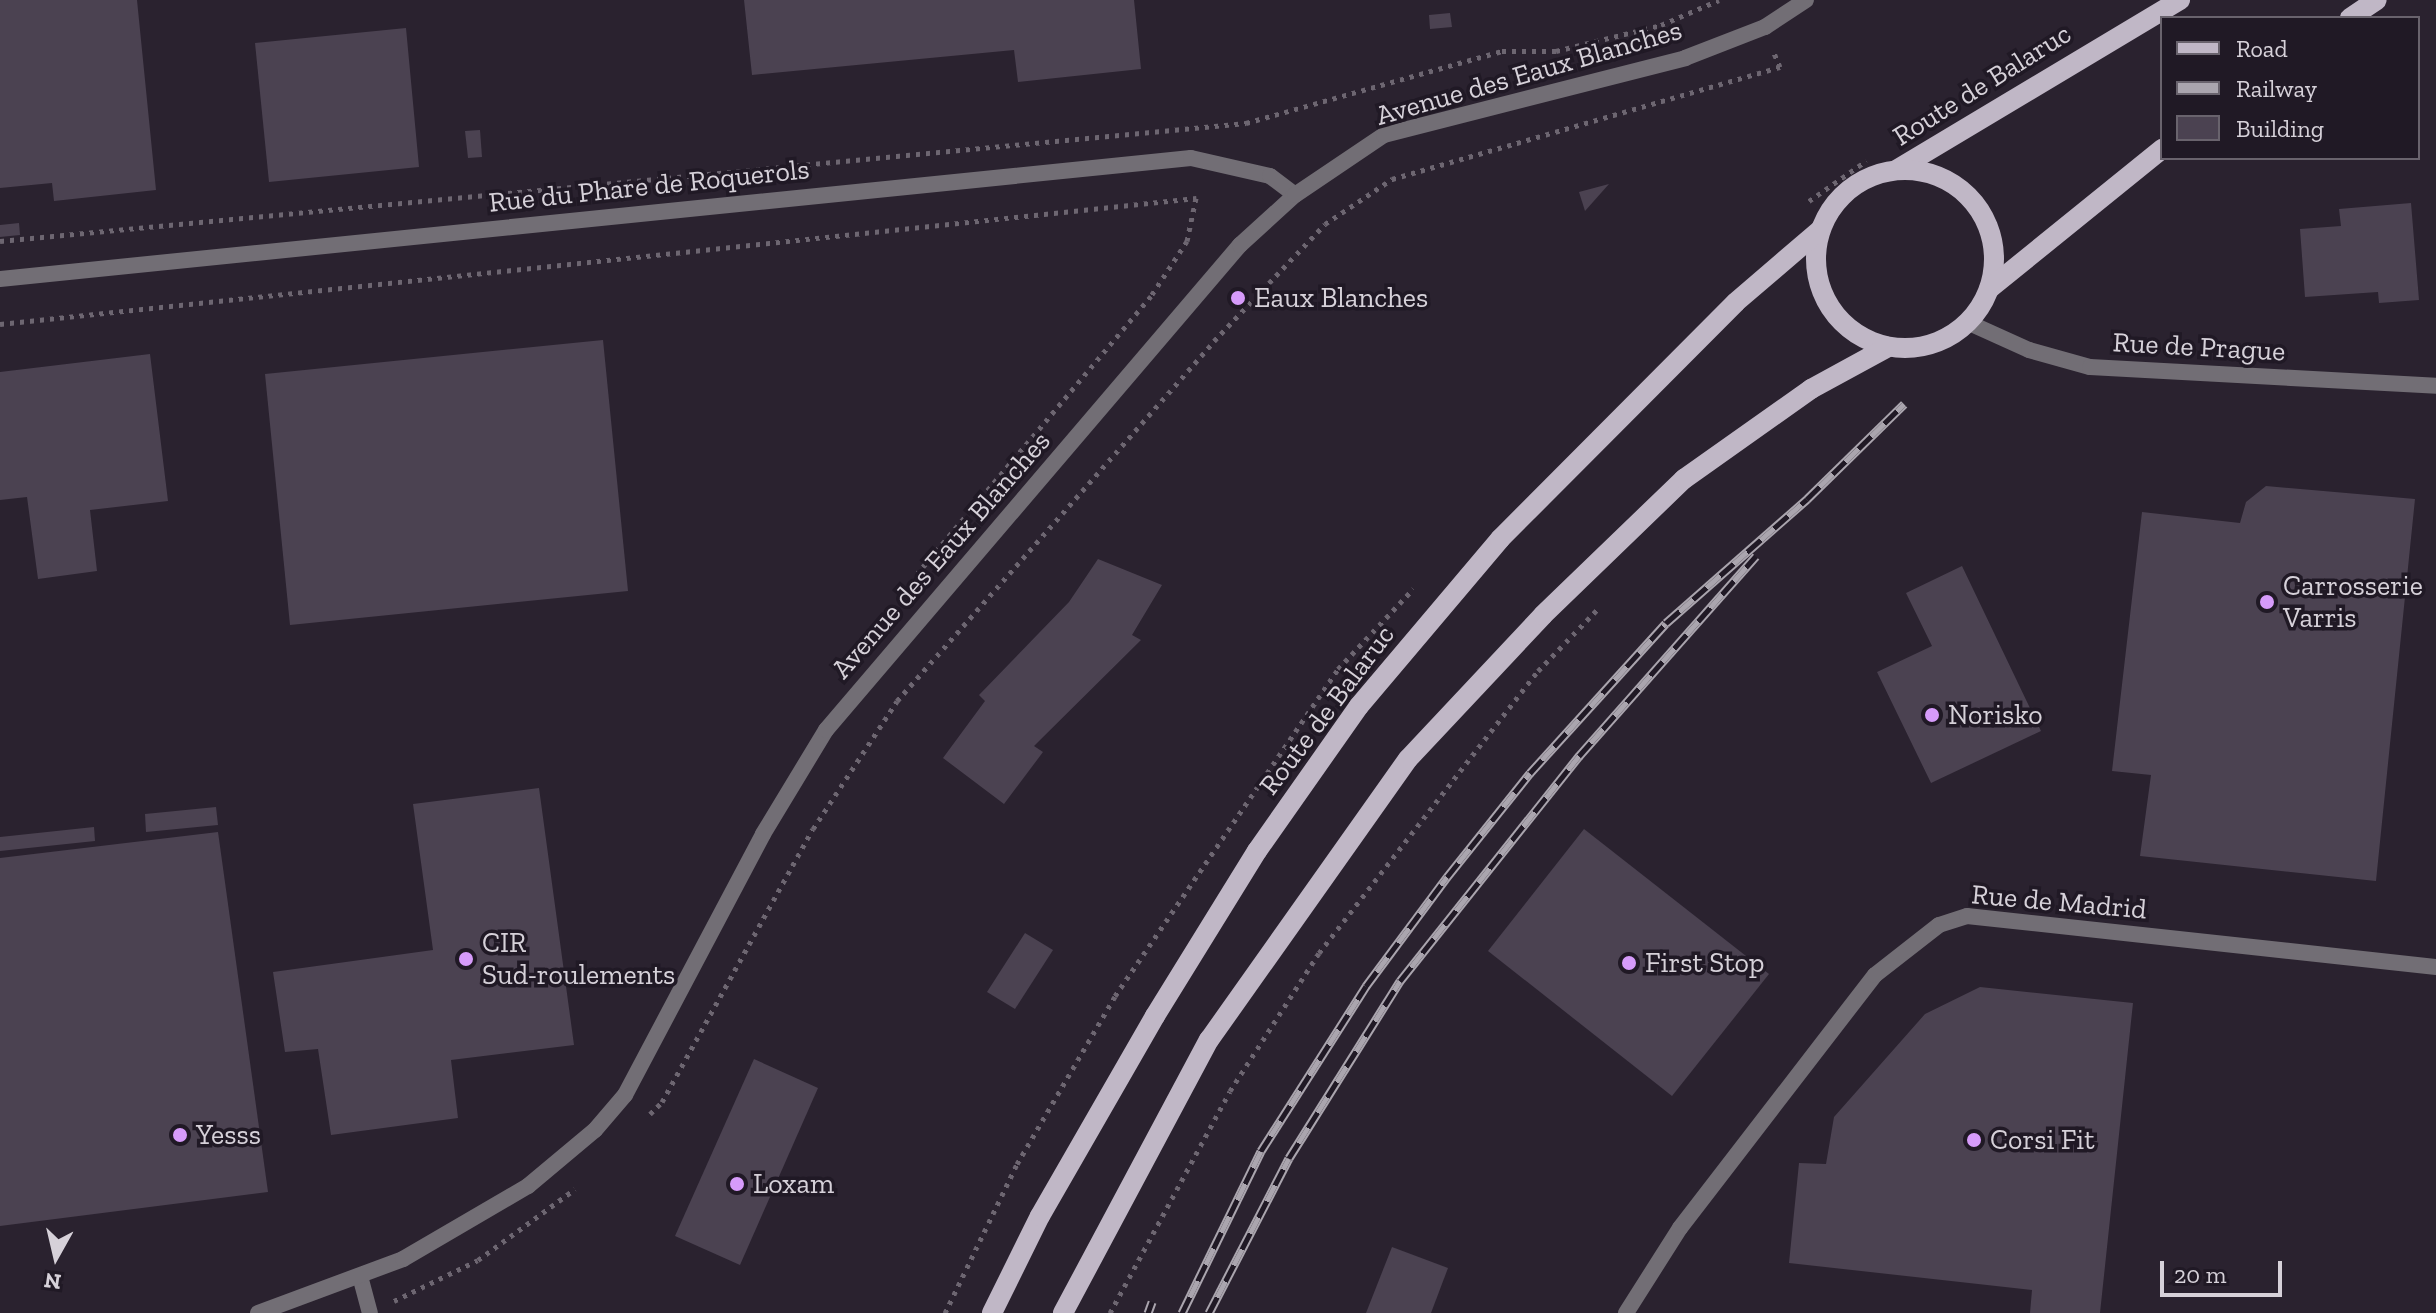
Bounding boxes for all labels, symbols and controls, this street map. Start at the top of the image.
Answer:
street label: Avenue des Eaux Blanches [1372,13,1686,133]
legend [2160,16,2420,160]
street label: Route de Balaruc [1887,17,2077,153]
text: Road [2236,34,2288,63]
text: Railway [2236,74,2317,103]
text: Building [2236,114,2324,143]
street label: Rue du Phare de Roquerols [487,152,811,220]
place label: Eaux Blanches [1254,281,1428,315]
marker: Eaux Blanches [1229,289,1247,307]
street label: Rue de Prague [2112,326,2286,368]
street label: Avenue des Eaux Blanches [825,425,1057,685]
place label: Carrosserie Varris [2283,569,2423,635]
marker: Carrosserie Varris [2258,593,2276,611]
street label: Route de Balaruc [1252,619,1402,801]
place label: Norisko [1948,698,2043,732]
marker: Norisko [1923,706,1941,724]
street label: Rue de Madrid [1970,878,2148,926]
place label: CIR Sud-roulements [482,926,675,992]
place label: First Stop [1645,946,1764,980]
marker: CIR Sud-roulements [457,950,475,968]
marker: First Stop [1620,954,1638,972]
place label: Yesss [196,1118,261,1152]
place label: Corsi Fit [1990,1123,2095,1157]
marker: Yesss [171,1126,189,1144]
marker: Corsi Fit [1965,1131,1983,1149]
place label: Loxam [753,1167,834,1201]
marker: Loxam [728,1175,746,1193]
north arrow [16,1217,96,1297]
scale bar [2164,1245,2286,1295]
text: 20 m [2174,1260,2226,1289]
text: N [42,1267,63,1296]

